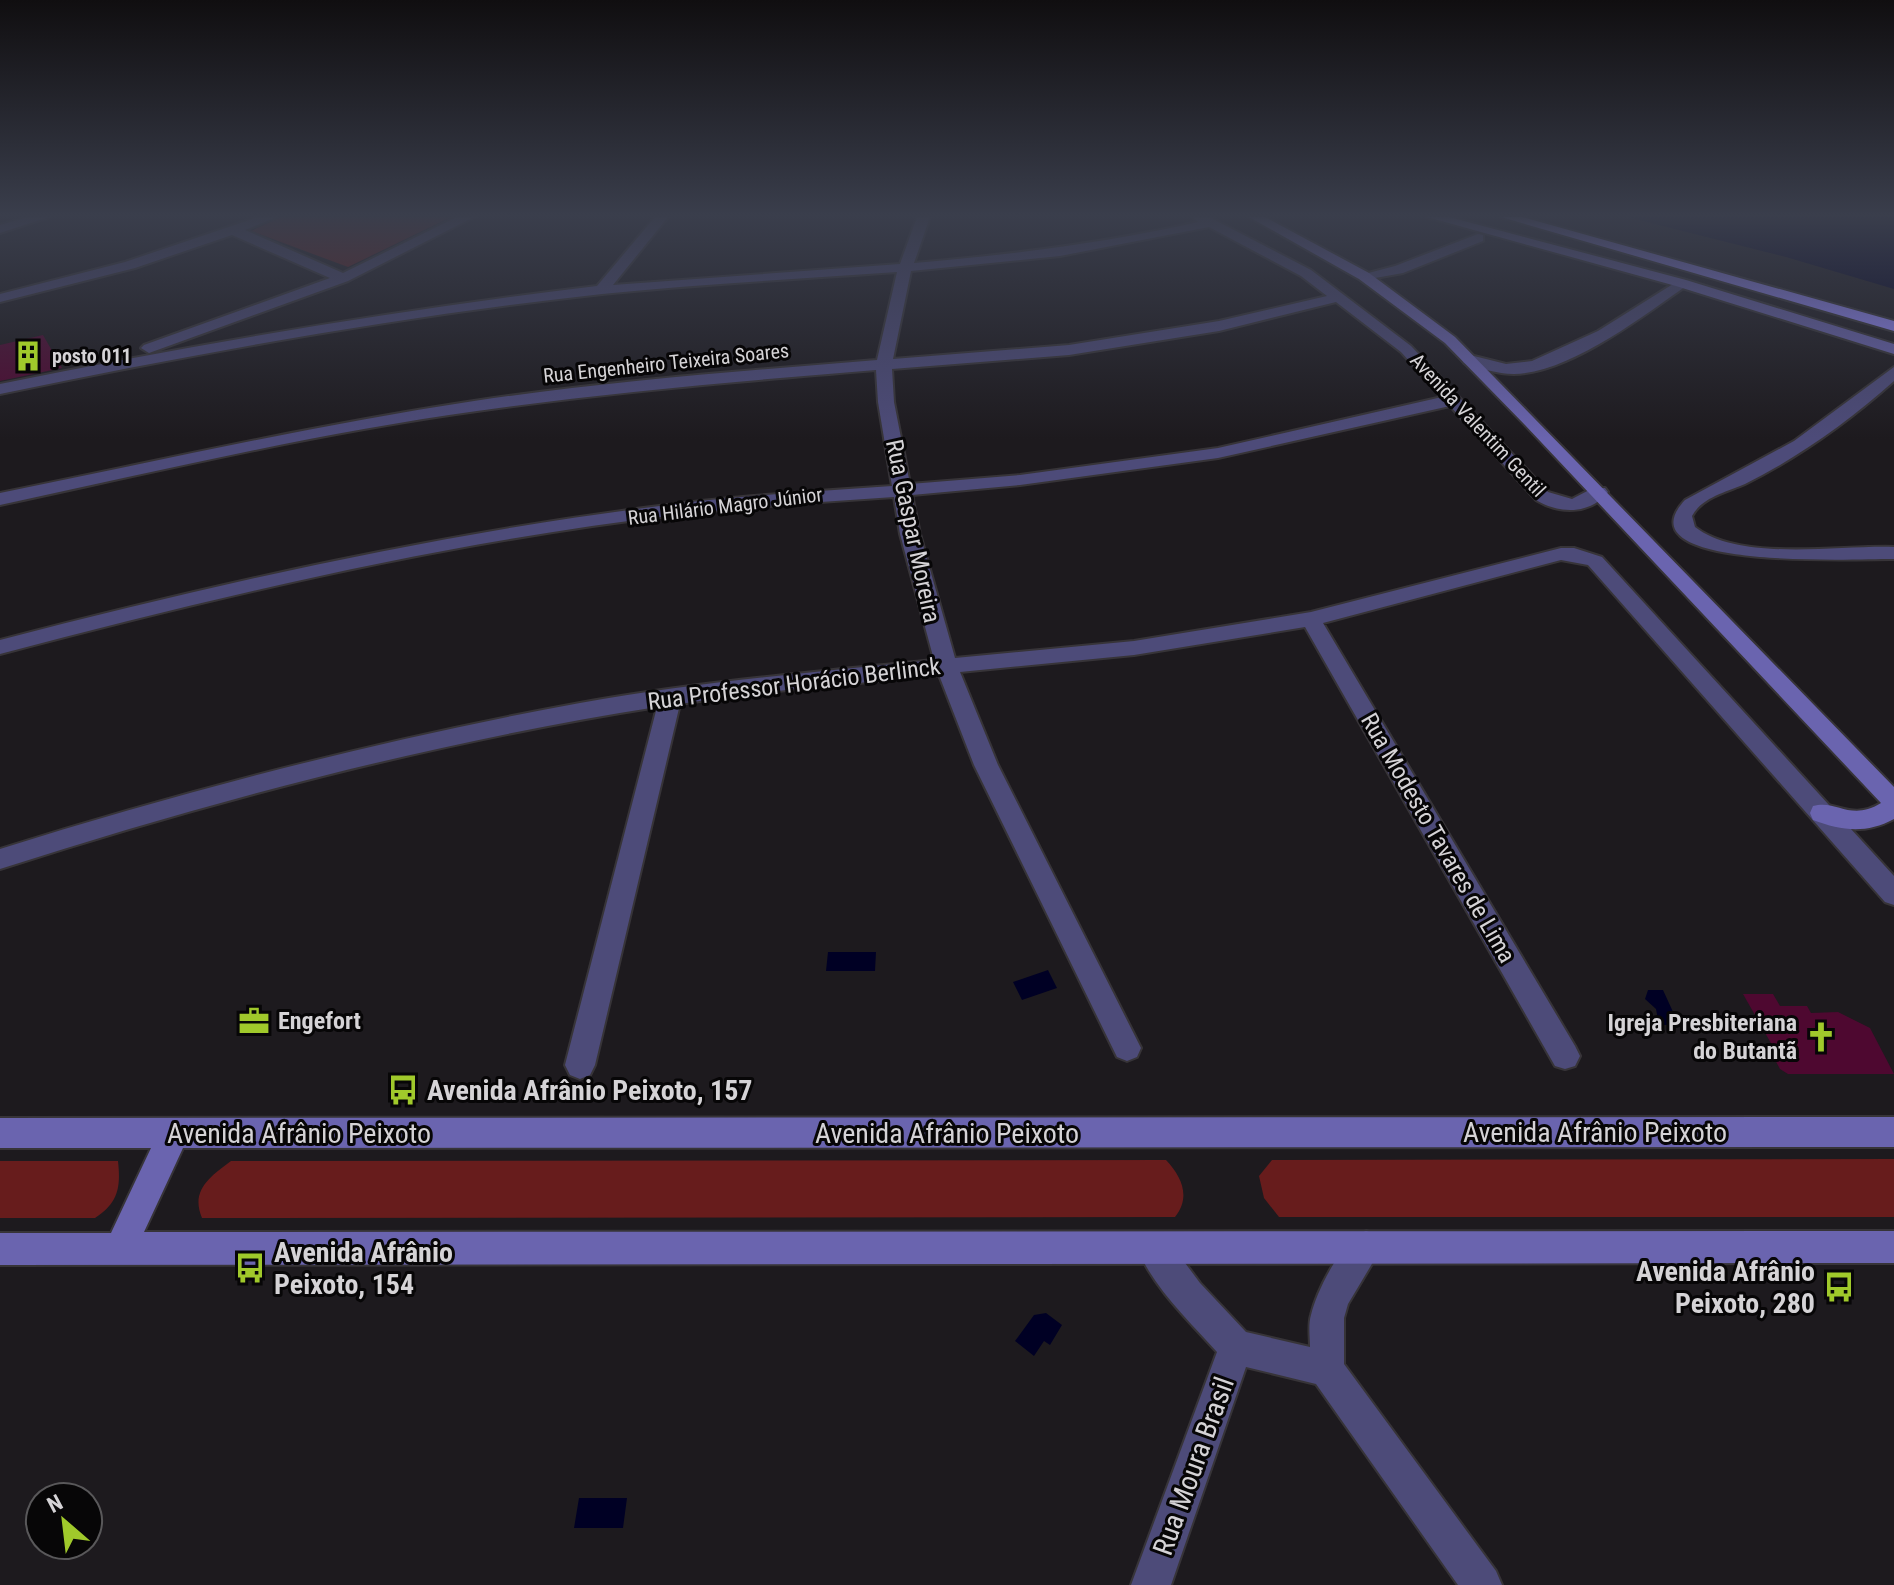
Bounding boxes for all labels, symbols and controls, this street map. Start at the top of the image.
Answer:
street label: Rua Engenheiro Teixeira Soares [542,338,790,388]
building icon: posto 011 [11,339,45,373]
place label: posto 011 [52,344,132,368]
street label: Avenida Valentim Gentil [1405,348,1551,502]
street label: Rua Gaspar Moreira [880,437,946,625]
street label: Rua Hilário Magro Júnior [626,482,824,530]
street label: Rua Professor Horácio Berlinck [646,652,942,716]
street label: Rua Modesto Tavares de Lima [1355,708,1521,968]
office icon: Engefort [237,1004,271,1038]
place label: Engefort [278,1007,361,1035]
place label: Igreja Presbiteriana do Butantã [1608,1009,1797,1065]
church icon: Igreja Presbiteriana do Butantã [1804,1020,1838,1054]
bus stop icon: Avenida Afrânio Peixoto, 157 [386,1073,420,1107]
place label: Avenida Afrânio Peixoto, 157 [427,1074,752,1107]
street label: Avenida Afrânio Peixoto [1463,1116,1727,1149]
street label: Avenida Afrânio Peixoto [167,1117,431,1150]
street label: Avenida Afrânio Peixoto [815,1117,1079,1150]
place label: Avenida Afrânio Peixoto, 154 [274,1236,453,1301]
bus stop icon: Avenida Afrânio Peixoto, 154 [233,1251,267,1285]
place label: Avenida Afrânio Peixoto, 280 [1636,1255,1815,1320]
bus stop icon: Avenida Afrânio Peixoto, 280 [1822,1270,1856,1304]
street label: Rua Moura Brasil [1146,1373,1241,1560]
north arrow [24,1481,104,1561]
text: N [43,1490,67,1518]

